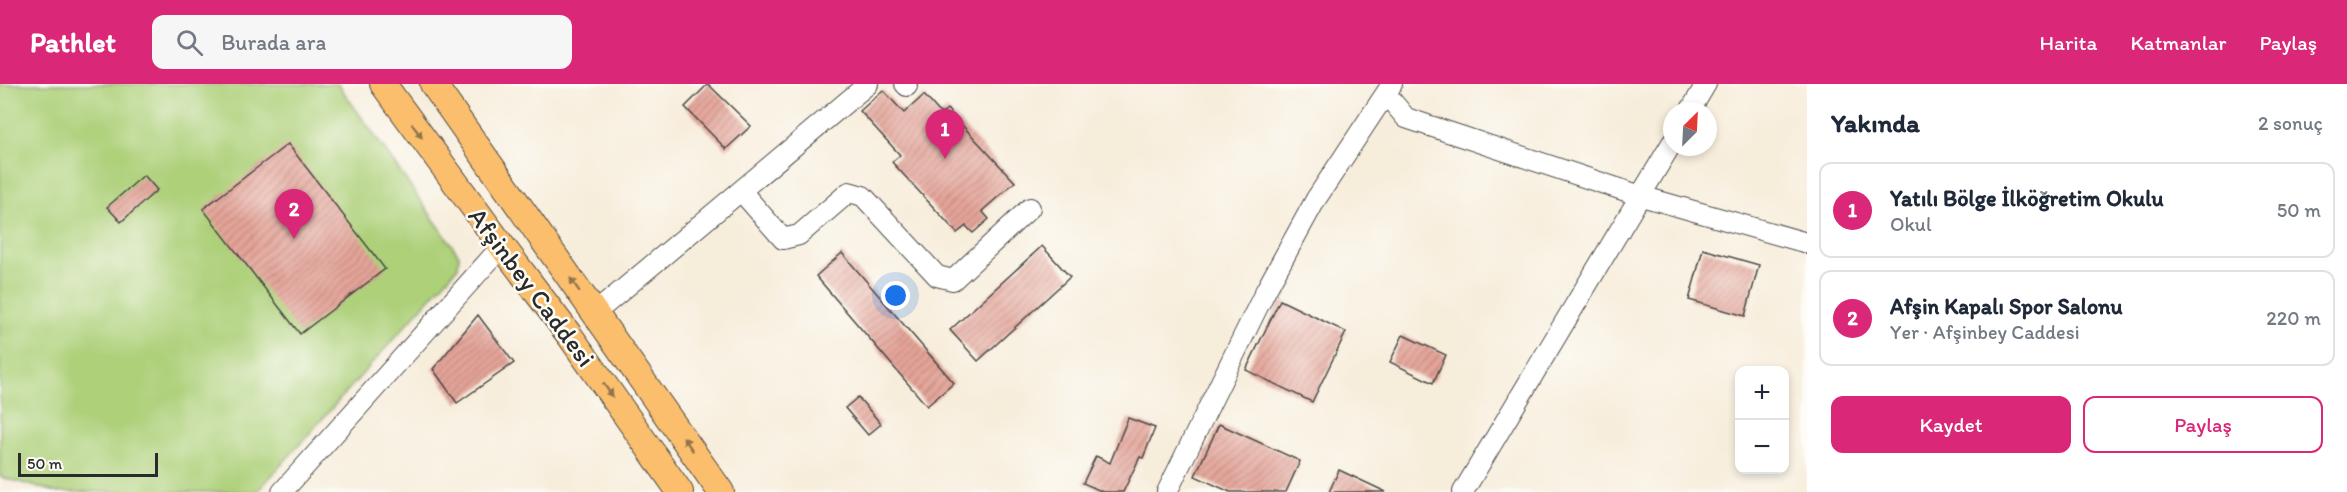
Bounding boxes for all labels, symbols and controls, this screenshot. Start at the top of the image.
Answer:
search box [152,15,572,69]
text: Pathlet [30,25,116,59]
icon: search [173,26,206,59]
text: Burada ara [221,29,326,56]
text: Harita [2039,30,2097,55]
text: Katmanlar [2130,30,2226,55]
text: Paylaş [2259,30,2317,55]
north arrow [1663,102,1717,156]
text: Yakında [1831,107,1920,139]
pin: 1 [926,110,964,159]
text: 2 sonuç [2258,111,2323,135]
one-way arrow [411,124,423,139]
text: Yatılı Bölge İlköğretim Okulu [1890,185,2164,212]
pin: 2 [274,190,314,239]
text: 1 [1848,198,1857,222]
text: 50 m [2277,198,2321,222]
street label: Afşinbey Caddesi [462,201,602,373]
text: Okul [1890,212,1932,236]
one-way arrow [570,277,581,293]
your location [881,281,910,310]
text: Afşin Kapalı Spor Salonu [1890,293,2123,320]
text: 2 [1847,306,1858,330]
text: 220 m [2266,306,2321,330]
text: Yer · Afşinbey Caddesi [1890,320,2080,344]
map controls [1735,366,1789,474]
button: + [1735,366,1789,420]
one-way arrow [602,381,614,397]
button: Kaydet [1831,396,2071,453]
button: Paylaş [2083,396,2323,453]
button: − [1735,420,1789,474]
one-way arrow [682,437,694,452]
scale bar [18,450,158,478]
text: 50 m [27,454,62,473]

